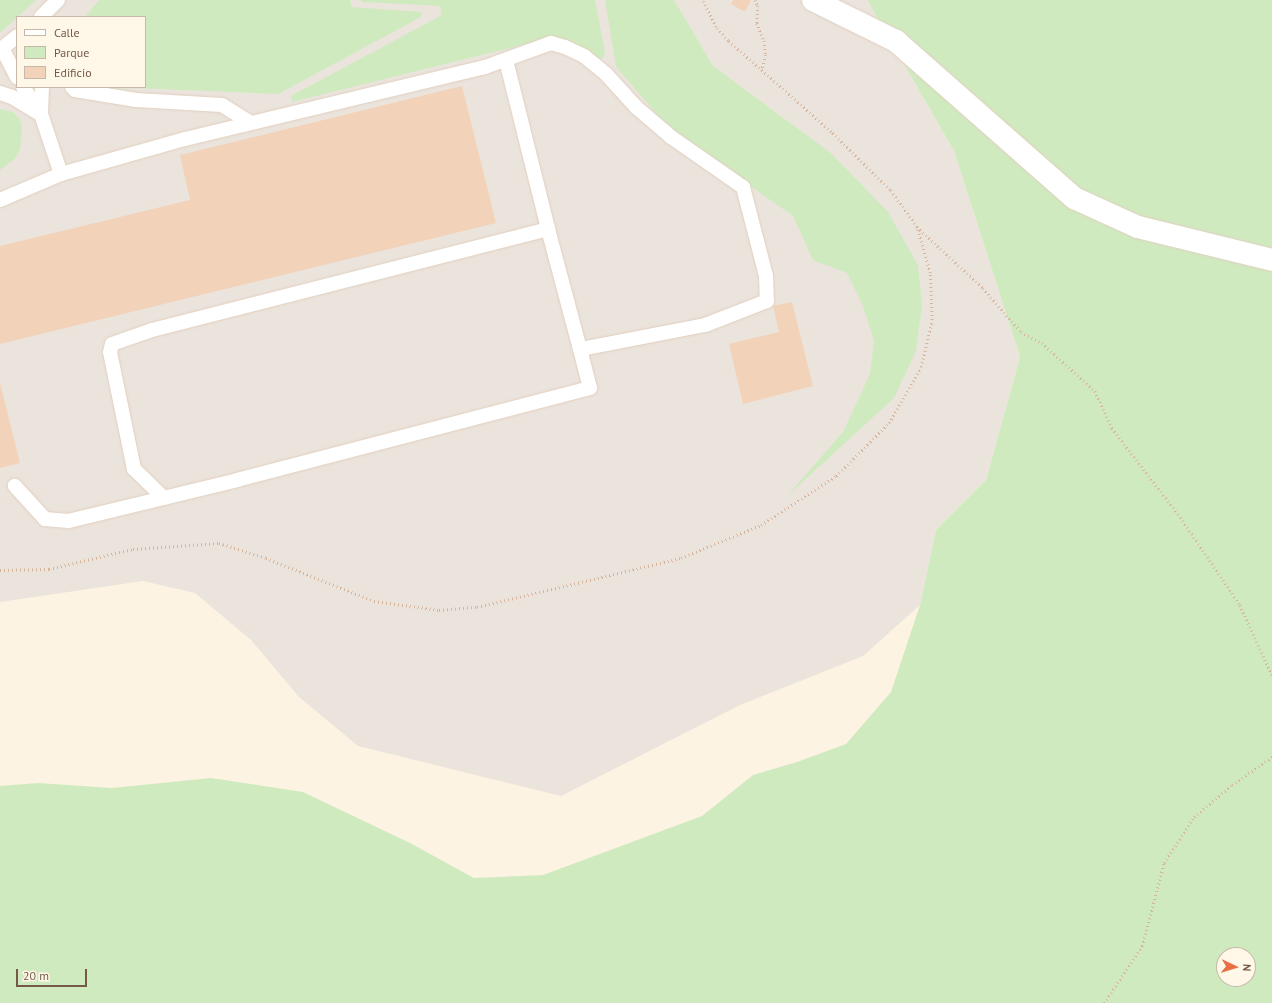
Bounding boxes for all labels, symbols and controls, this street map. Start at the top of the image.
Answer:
legend [16,16,146,88]
text: Calle [54,25,80,40]
text: Parque [54,45,89,60]
text: Edificio [54,65,92,80]
north arrow [1216,947,1256,987]
scale bar [18,961,89,987]
text: N [1240,964,1254,972]
text: 20 m [23,968,49,983]

